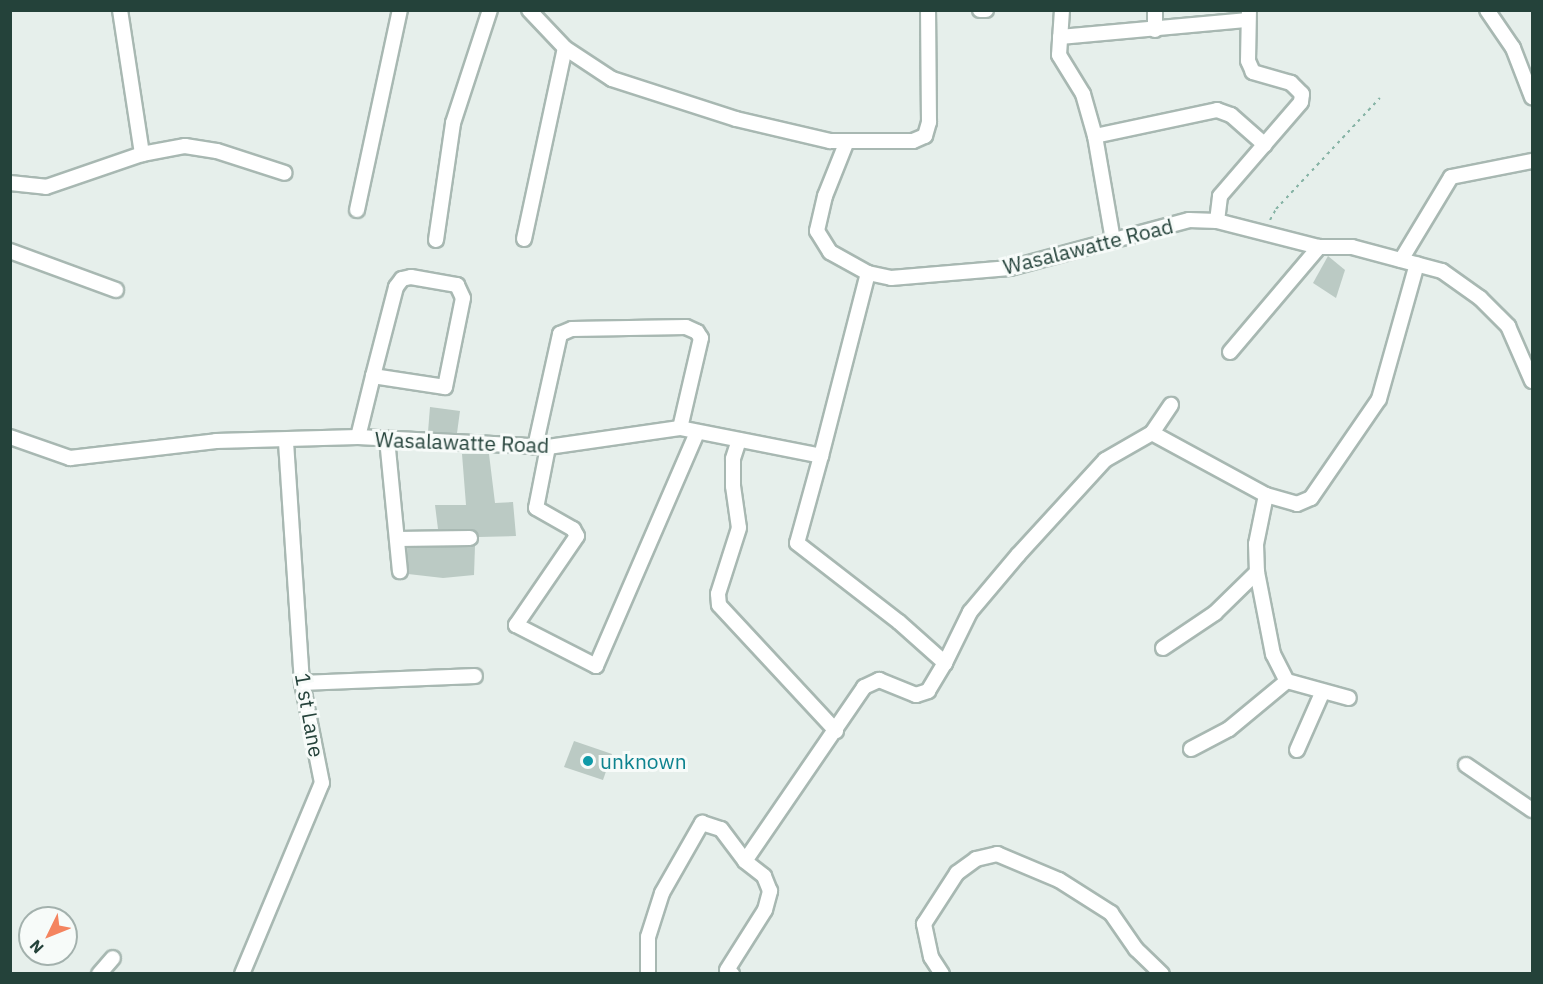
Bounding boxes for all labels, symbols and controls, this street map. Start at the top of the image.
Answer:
street label: Wasalawatte Road [1000,213,1176,279]
street label: Wasalawatte Road [374,426,550,458]
street label: 1 st Lane [290,671,330,759]
place label: unknown [600,748,687,774]
marker: unknown [581,754,595,768]
north arrow [18,906,78,966]
text: N [25,936,48,958]

